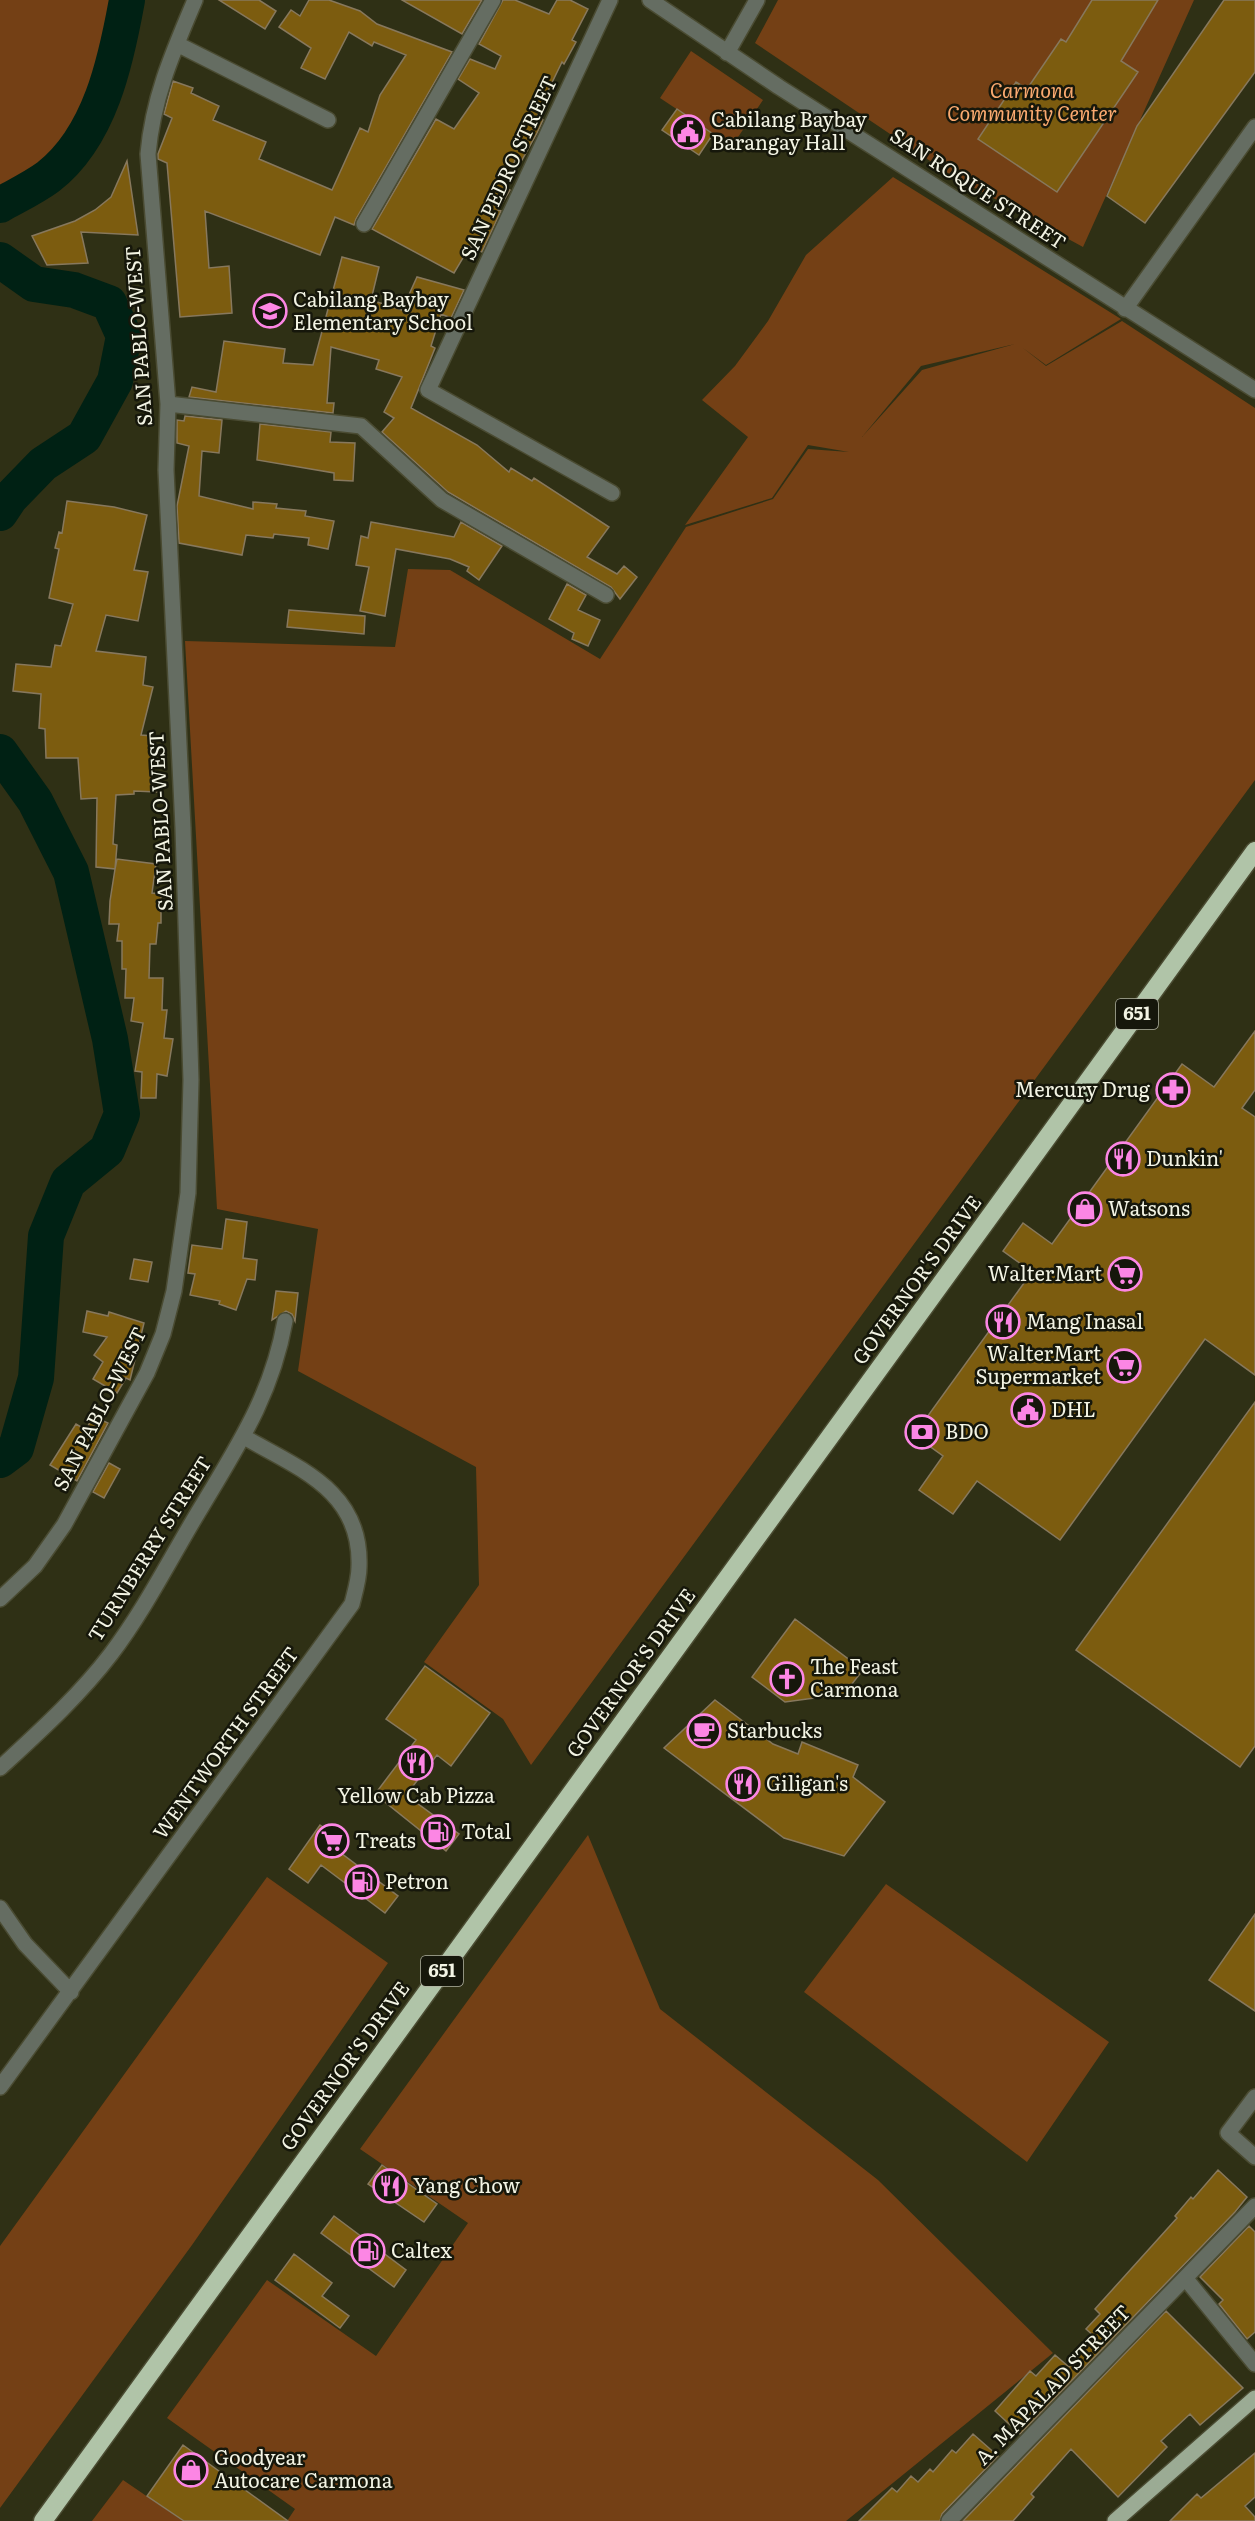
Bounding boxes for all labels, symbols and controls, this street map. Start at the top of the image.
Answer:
street label: SAN PEDRO STREET [451,70,563,264]
park label: Carmona Community Center [947,74,1117,127]
place label: Cabilang Baybay Barangay Hall [711,103,867,156]
public building icon: Cabilang Baybay Barangay Hall [670,114,706,150]
street label: SAN ROQUE STREET [885,119,1073,256]
street label: SAN PABLO-WEST [116,245,158,427]
place label: Cabilang Baybay Elementary School [293,283,473,336]
school or university icon: Cabilang Baybay Elementary School [252,293,288,329]
street label: SAN PABLO-WEST [139,730,179,912]
road number: 651 [1116,999,1158,1029]
pharmacy icon: Mercury Drug [1155,1072,1191,1108]
place label: Mercury Drug [1015,1073,1151,1103]
restaurant icon: Dunkin' [1105,1141,1141,1177]
place label: Dunkin' [1146,1142,1223,1172]
street label: GOVERNOR'S DRIVE [844,1188,987,1370]
shop icon: Watsons [1067,1191,1103,1227]
place label: Watsons [1108,1192,1190,1222]
supermarket icon: WalterMart [1107,1256,1143,1292]
place label: WalterMart [988,1257,1102,1287]
restaurant icon: Mang Inasal [985,1304,1021,1340]
place label: Mang Inasal [1026,1305,1143,1335]
street label: SAN PABLO-WEST [44,1321,153,1495]
place label: WalterMart Supermarket [975,1337,1101,1390]
supermarket icon: WalterMart Supermarket [1106,1348,1142,1384]
public building icon: DHL [1010,1392,1046,1428]
place label: DHL [1051,1393,1096,1423]
bank icon: BDO [904,1414,940,1450]
place label: BDO [945,1415,989,1445]
street label: TURNBERRY STREET [79,1449,218,1647]
street label: GOVERNOR'S DRIVE [558,1581,701,1763]
street label: WENTWORTH STREET [144,1639,305,1844]
place label: The Feast Carmona [810,1650,899,1703]
church icon: The Feast Carmona [769,1661,805,1697]
cafe icon: Starbucks [686,1713,722,1749]
place label: Starbucks [727,1714,822,1744]
restaurant icon: Yellow Cab Pizza [398,1745,434,1781]
restaurant icon: Giligan's [725,1766,761,1802]
place label: Giligan's [766,1767,848,1797]
place label: Yellow Cab Pizza [337,1779,495,1809]
fuel station icon: Total [420,1814,456,1850]
place label: Total [461,1815,511,1845]
supermarket icon: Treats [314,1823,350,1859]
place label: Treats [355,1824,416,1854]
fuel station icon: Petron [344,1864,380,1900]
place label: Petron [385,1865,449,1895]
road number: 651 [421,1956,463,1986]
street label: GOVERNOR'S DRIVE [272,1974,415,2156]
restaurant icon: Yang Chow [372,2168,408,2204]
place label: Yang Chow [413,2169,521,2199]
fuel station icon: Caltex [350,2233,386,2269]
place label: Caltex [391,2234,452,2264]
street label: A. MAPALAD STREET [967,2297,1136,2471]
place label: Goodyear Autocare Carmona [214,2441,393,2494]
shop icon: Goodyear Autocare Carmona [173,2452,209,2488]

